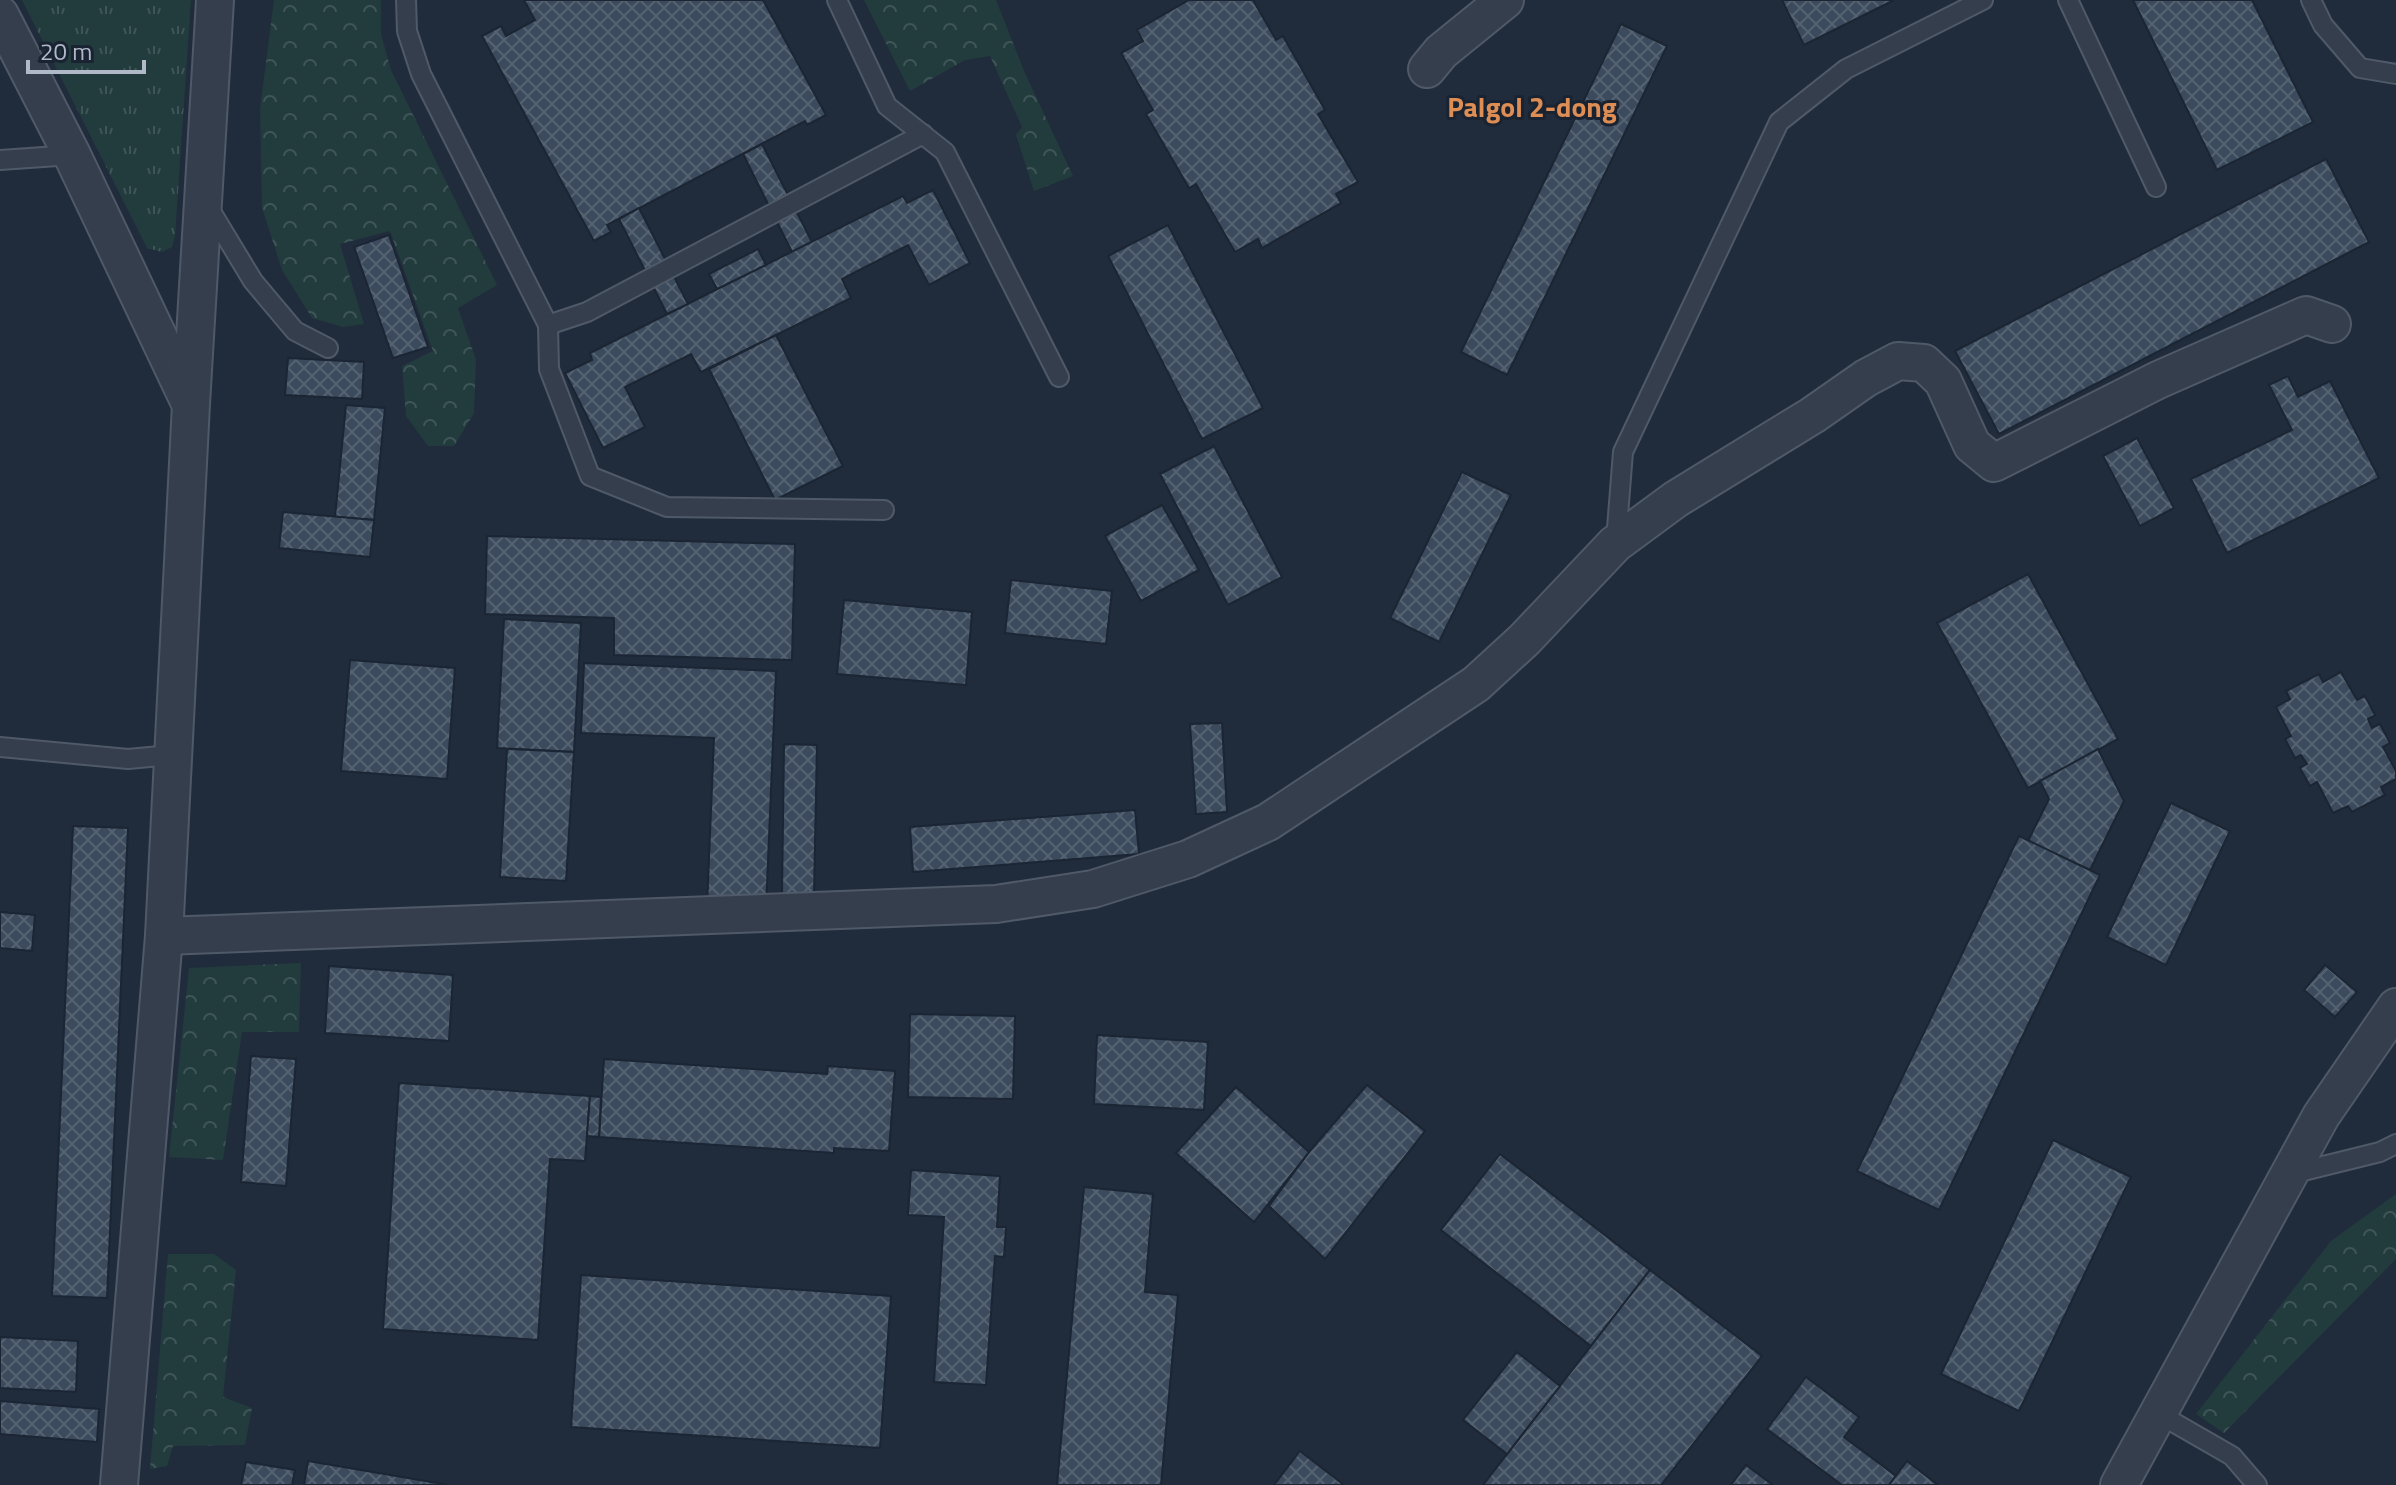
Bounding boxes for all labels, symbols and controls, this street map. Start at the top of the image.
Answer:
scale bar [28,24,144,74]
text: 20 m [40,33,92,69]
district label: Palgol 2-dong [1447,85,1617,128]

